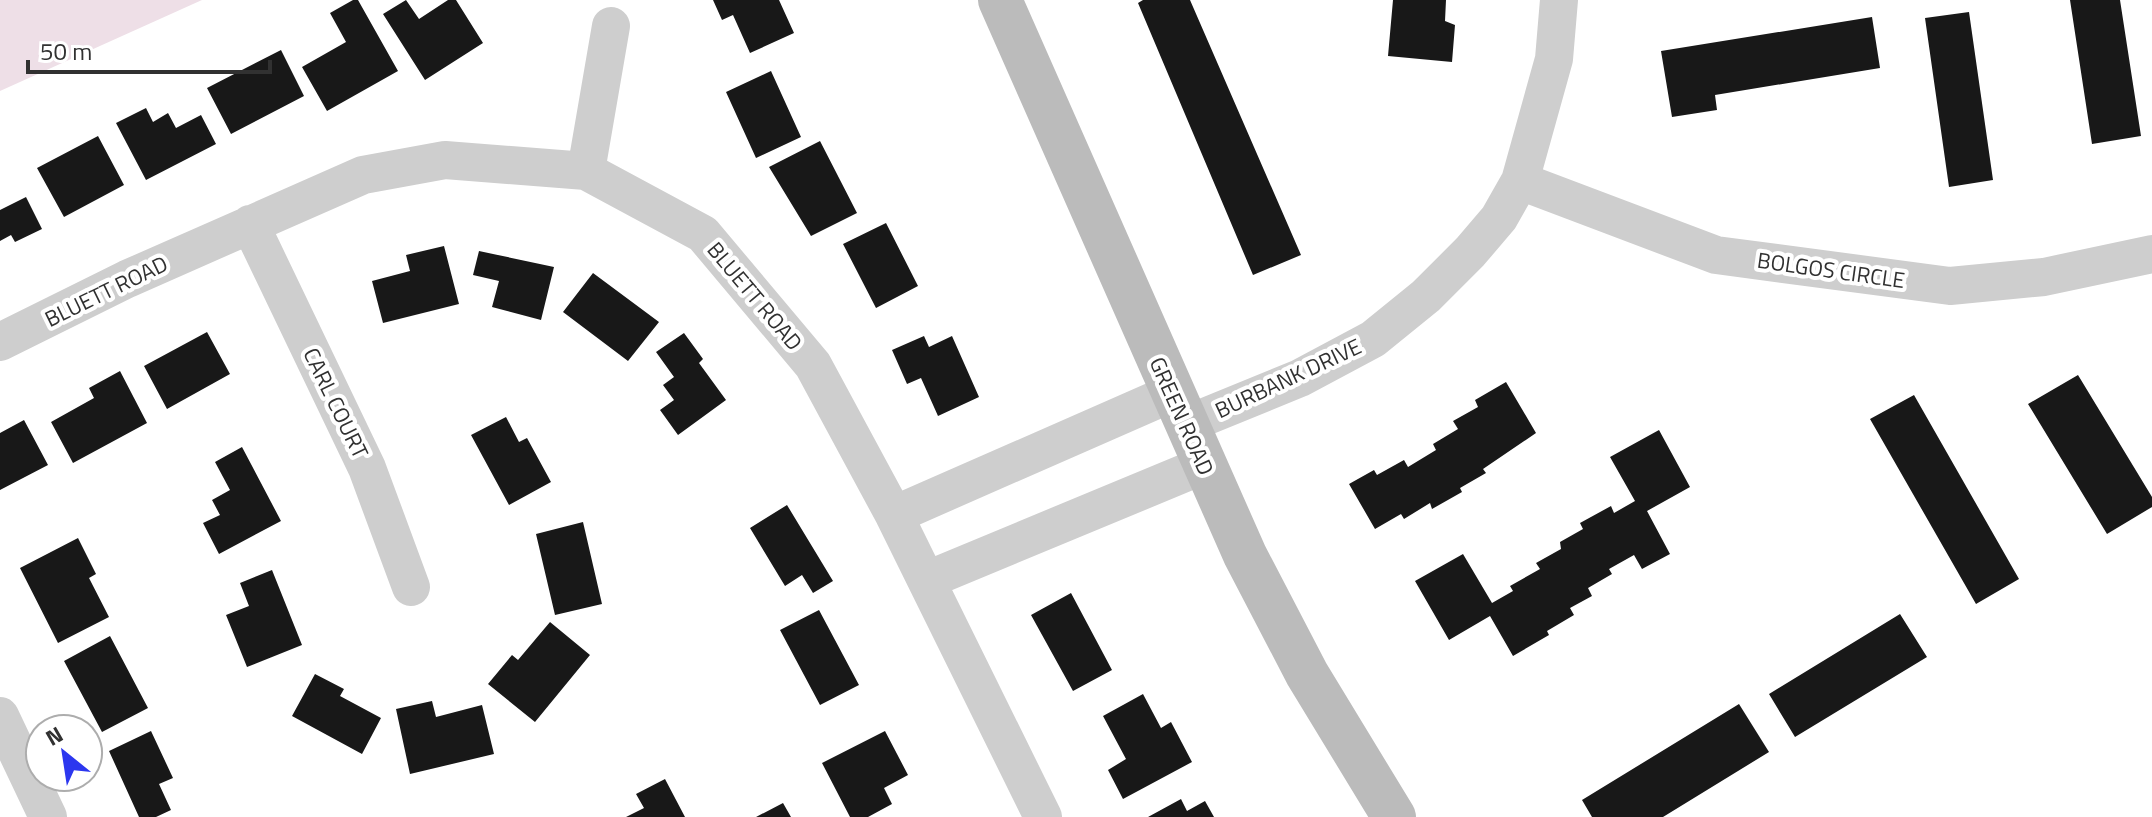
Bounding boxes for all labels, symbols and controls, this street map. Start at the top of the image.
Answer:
scale bar [28,24,270,74]
text: 50 m [40,33,92,69]
street label: BLUETT ROAD [699,234,811,358]
street label: BOLGOS CIRCLE [1755,243,1907,297]
street label: BLUETT ROAD [39,247,173,335]
street label: BURBANK DRIVE [1209,329,1367,427]
street label: CARL COURT [295,342,378,464]
street label: GREEN ROAD [1141,351,1223,481]
north arrow [24,713,104,793]
text: N [39,717,69,754]

